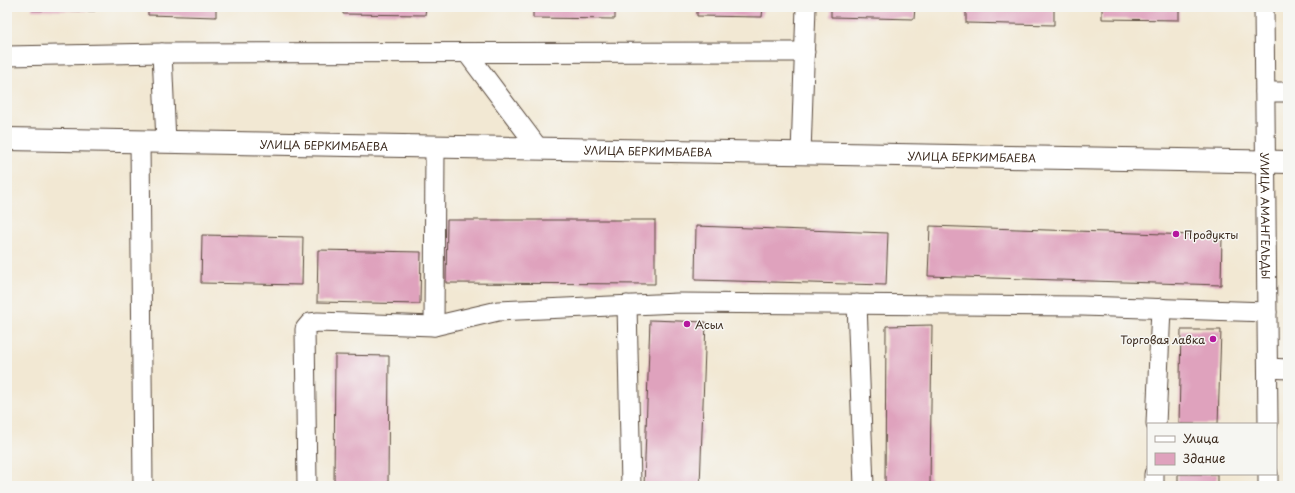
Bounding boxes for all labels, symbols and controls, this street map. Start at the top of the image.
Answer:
street label: УЛИЦА БЕРКИМБАЕВА [260,135,388,154]
street label: УЛИЦА БЕРКИМБАЕВА [584,141,712,160]
street label: УЛИЦА БЕРКИМБАЕВА [908,147,1036,166]
street label: УЛИЦА АМАНГЕЛЬДЫ [1257,152,1275,280]
place label: Продукты [1184,226,1238,243]
marker: Продукты [1171,229,1181,239]
place label: Асыл [695,316,724,333]
marker: Асыл [682,319,692,329]
place label: Торговая лавка [1120,331,1205,348]
marker: Торговая лавка [1208,334,1218,344]
legend [1147,423,1277,475]
text: Улица [1183,429,1219,447]
text: Здание [1183,449,1225,467]

